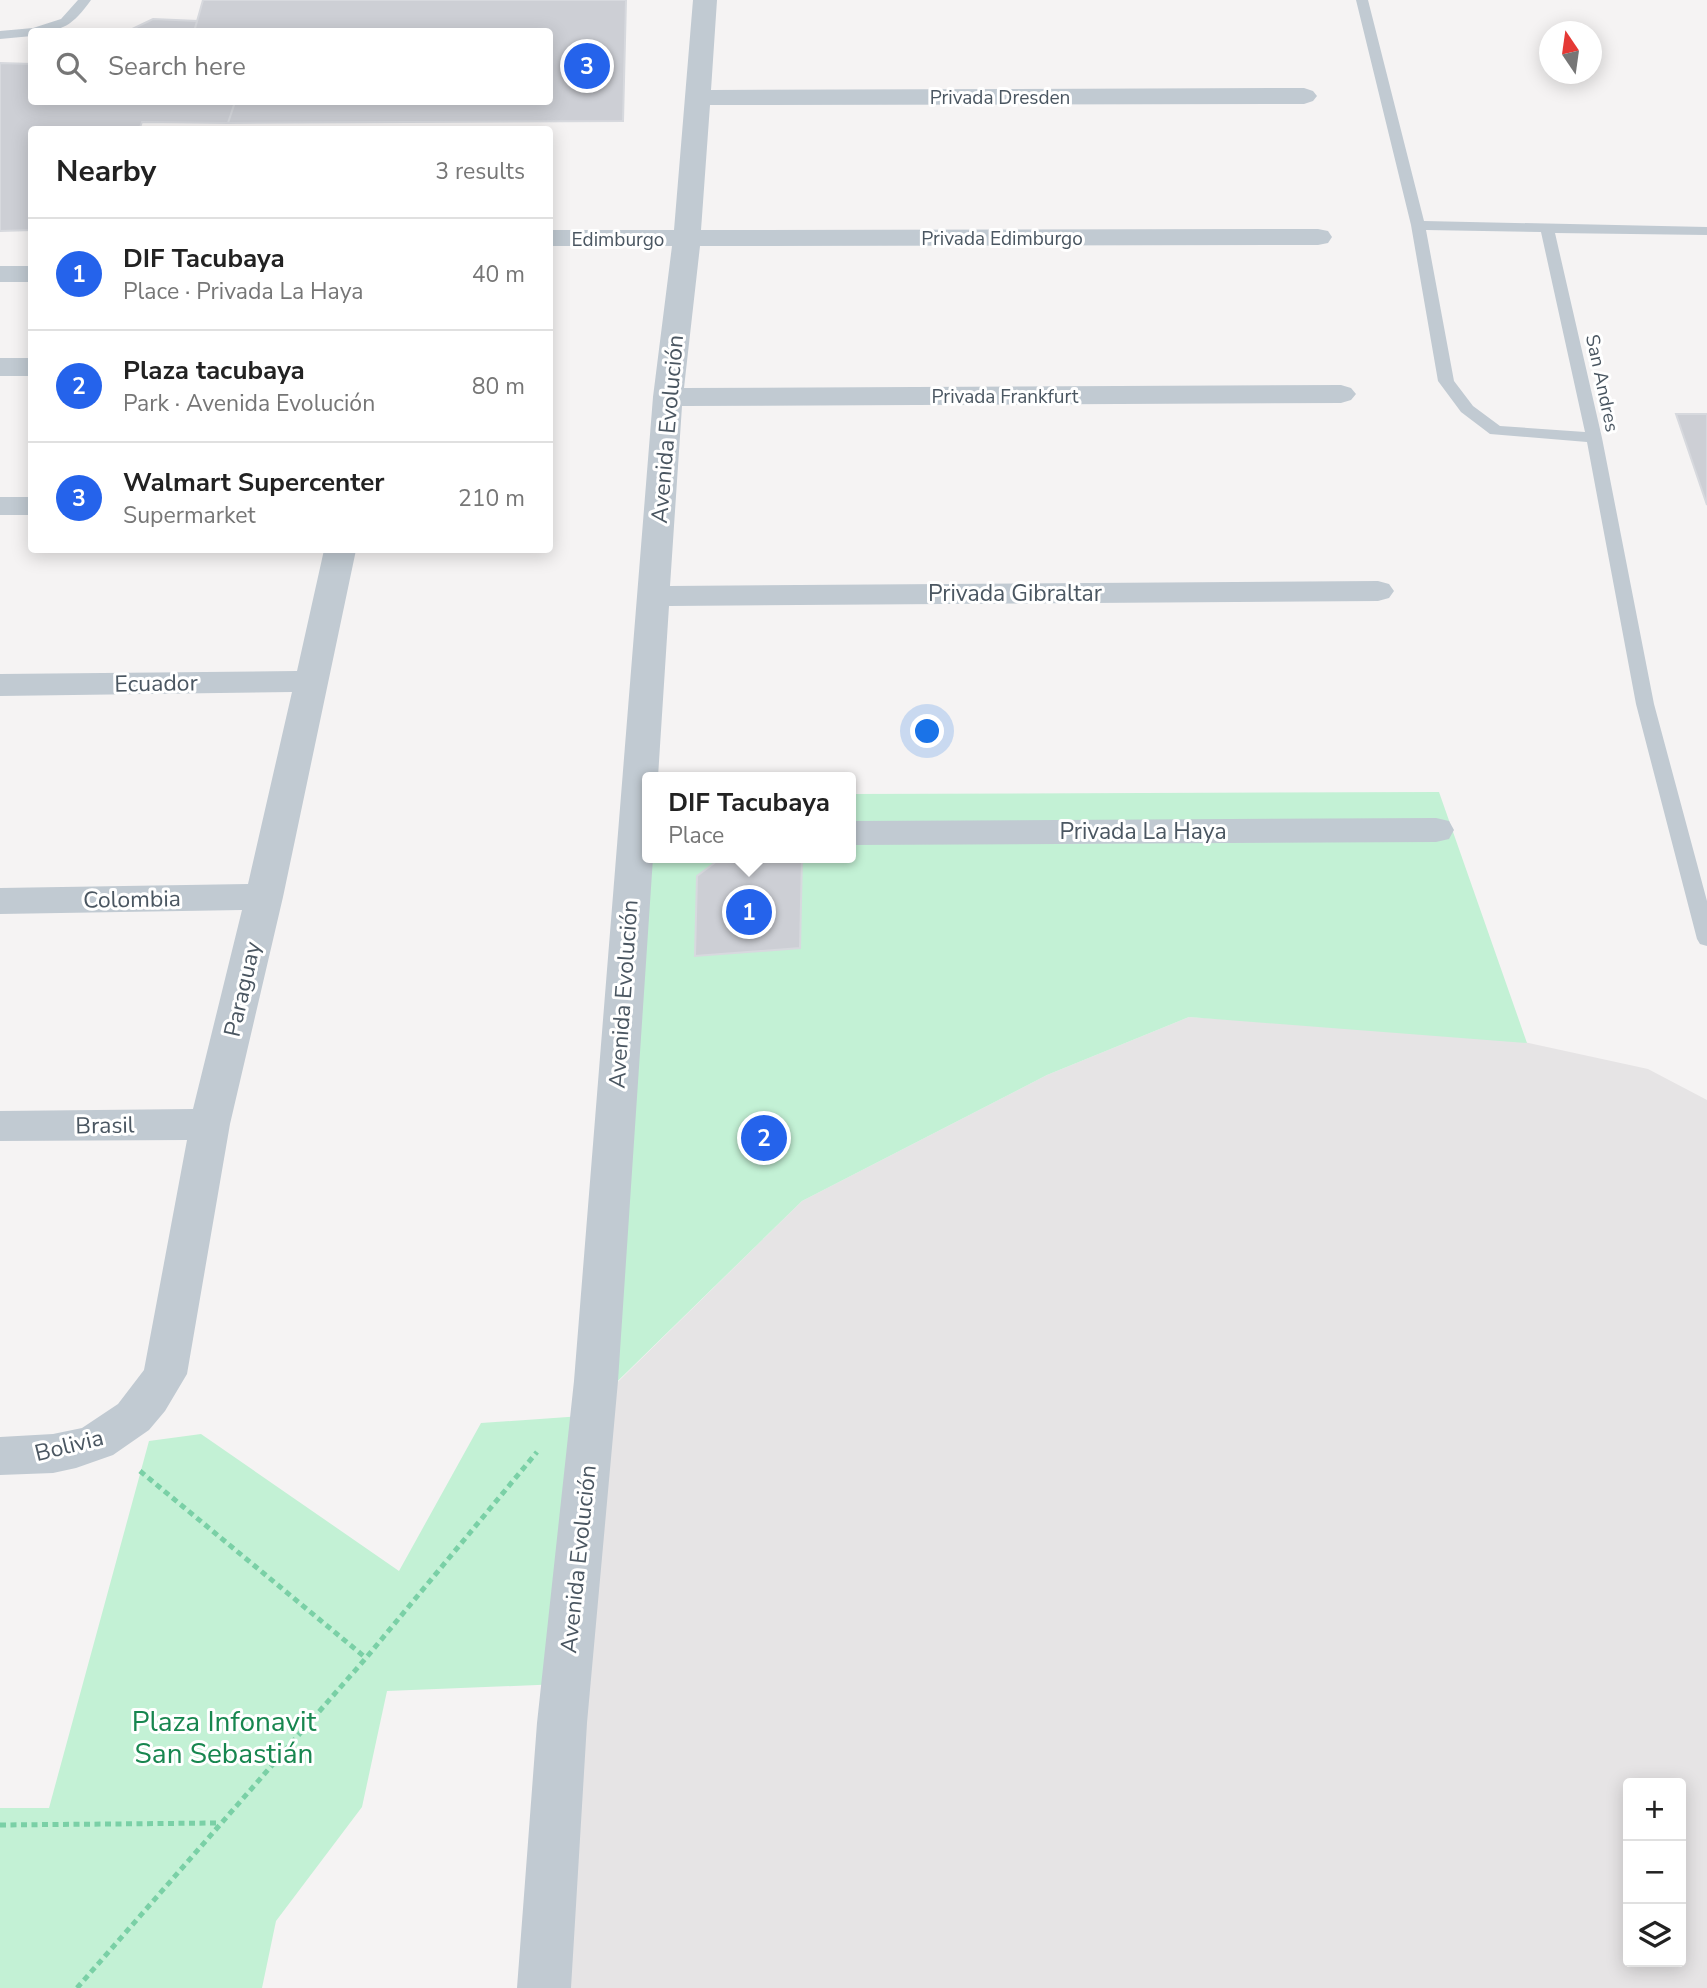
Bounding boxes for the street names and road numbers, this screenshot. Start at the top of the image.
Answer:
street label: Privada Dresden [930,85,1070,111]
street label: Privada Edimburgo [921,226,1083,252]
street label: Edimburgo [572,227,664,253]
street label: San Andres [1579,332,1625,434]
street label: Avenida Evolución [644,333,691,525]
street label: Privada Frankfurt [932,384,1079,410]
street label: Privada Gibraltar [928,578,1103,609]
street label: Ecuador [114,667,199,700]
street label: Privada La Haya [1059,816,1227,847]
street label: Colombia [83,883,181,916]
street label: Avenida Evolución [601,899,646,1089]
street label: Paraguay [216,938,269,1040]
street label: Brasil [75,1109,135,1142]
street label: Bolivia [31,1422,107,1469]
street label: Avenida Evolución [553,1463,604,1655]

